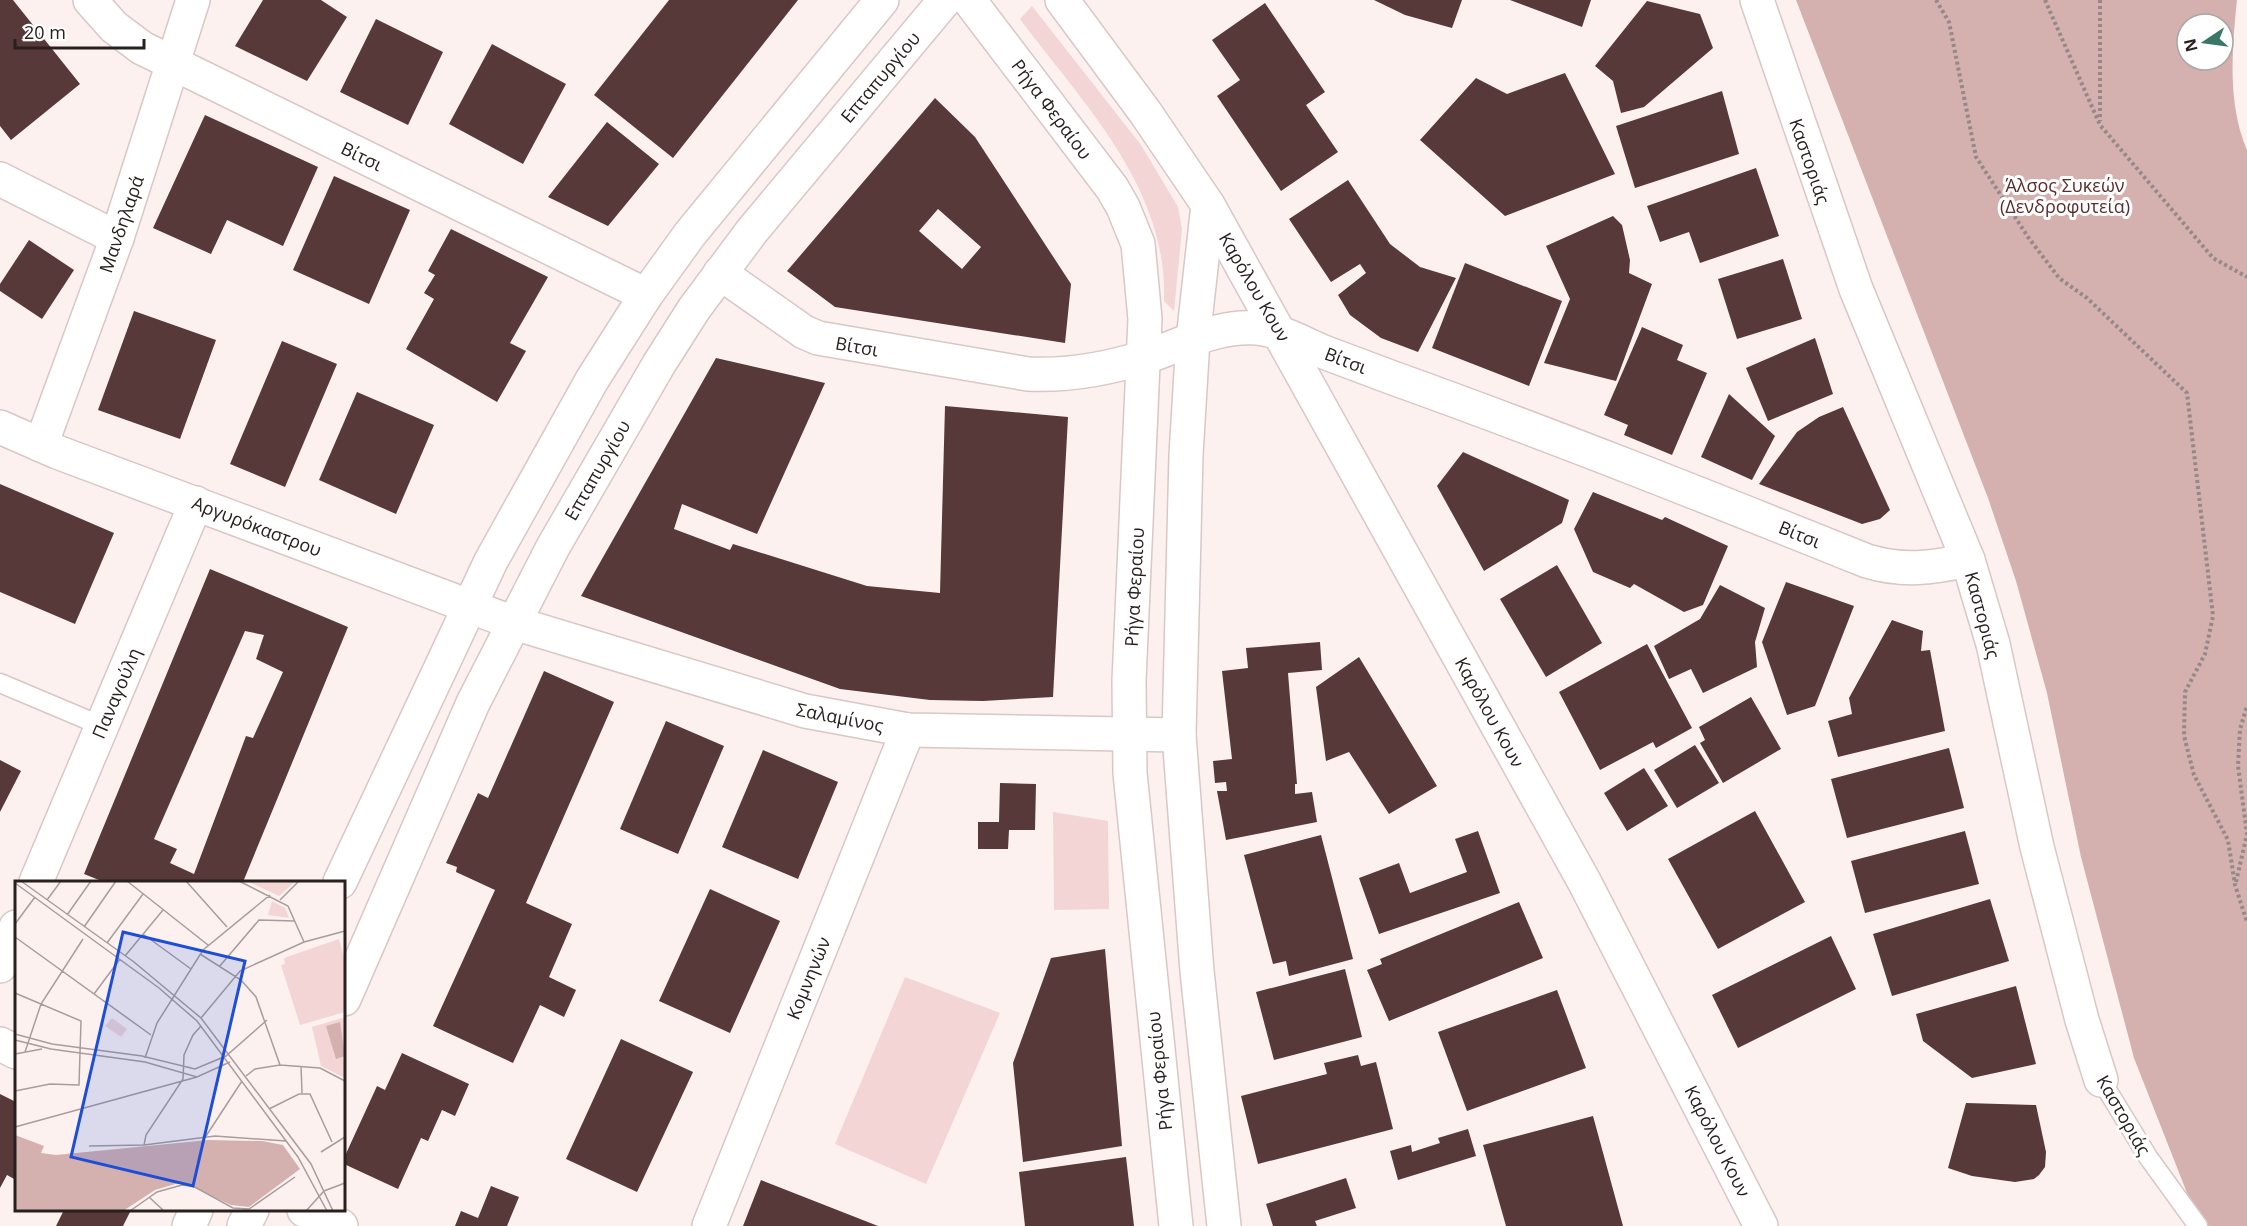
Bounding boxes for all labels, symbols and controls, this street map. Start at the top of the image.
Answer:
scale bar [15,12,144,50]
north arrow [2175,12,2235,72]
text: 20 m [24,20,66,44]
street label: Επταπυργίου [835,26,925,128]
text: N [2178,37,2203,54]
street label: Ρήγα Φεραίου [1006,54,1098,164]
street label: Καστοριάς [1784,115,1836,207]
street label: Βίτσι [337,136,387,176]
street label: Μανδηλαρά [93,172,149,276]
park label: Άλσος Συκεών (Δενδροφυτεία) [2000,173,2130,218]
street label: Καρόλου Κουν [1214,228,1296,346]
street label: Βίτσι [834,330,880,362]
street label: Βίτσι [1321,341,1371,379]
street label: Επταπυργίου [559,416,635,524]
street label: Αργυρόκαστρου [189,490,325,562]
street label: Βίτσι [1775,515,1825,553]
street label: Ρήγα Φεραίου [1119,527,1149,647]
street label: Καστοριάς [1960,569,2006,661]
street label: Παναγούλη [86,644,146,742]
street label: Καρόλου Κουν [1450,653,1530,772]
street label: Σαλαμίνος [794,697,886,737]
inset map [15,881,345,1211]
street label: Κομνηνών [781,933,836,1023]
street label: Ρήγα Φεραίου [1141,1010,1177,1132]
street label: Καστοριάς [2091,1070,2157,1160]
street label: Καρόλου Κουν [1680,1081,1757,1201]

